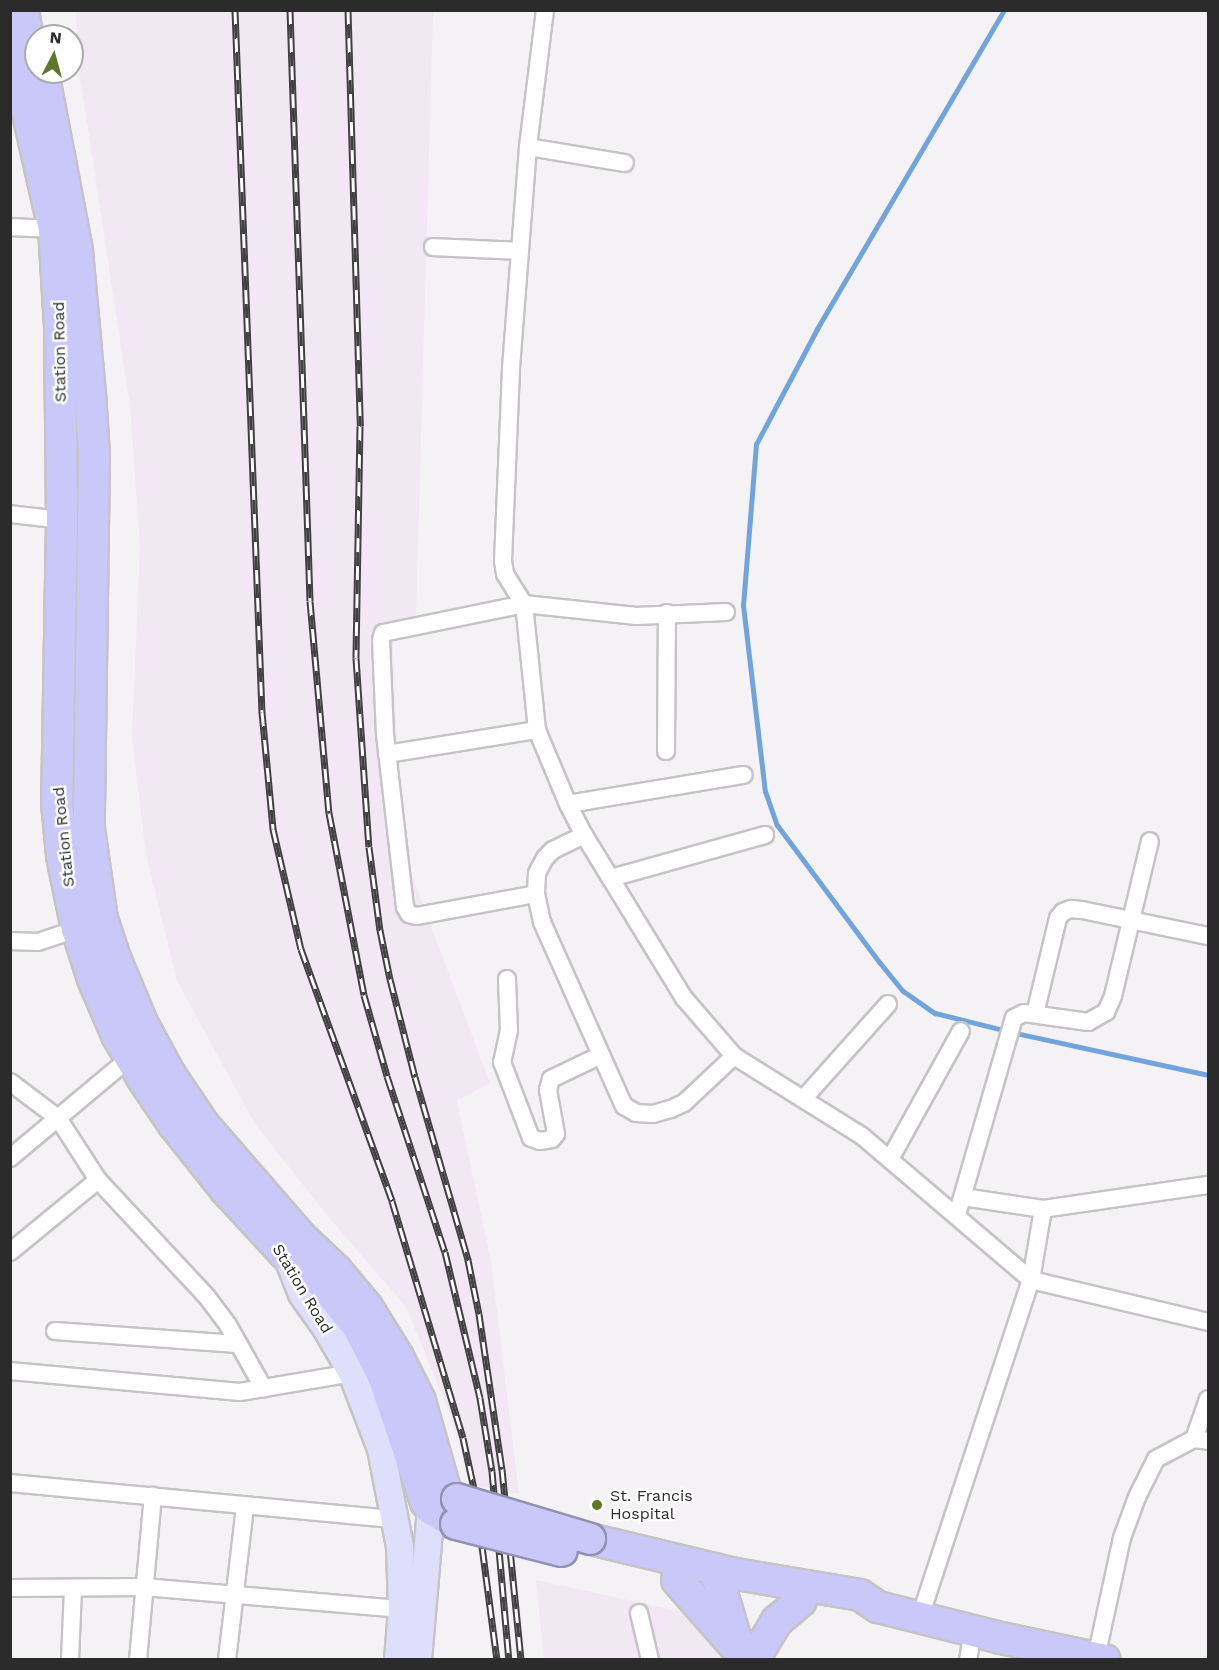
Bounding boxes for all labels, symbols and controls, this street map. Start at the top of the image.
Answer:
north arrow [24,24,84,84]
text: N [49,28,63,48]
street label: Station Road [50,302,70,402]
street label: Station Road [49,786,79,888]
street label: Station Road [268,1241,336,1337]
place label: St. Francis Hospital [610,1486,693,1524]
marker: St. Francis Hospital [588,1496,606,1514]

